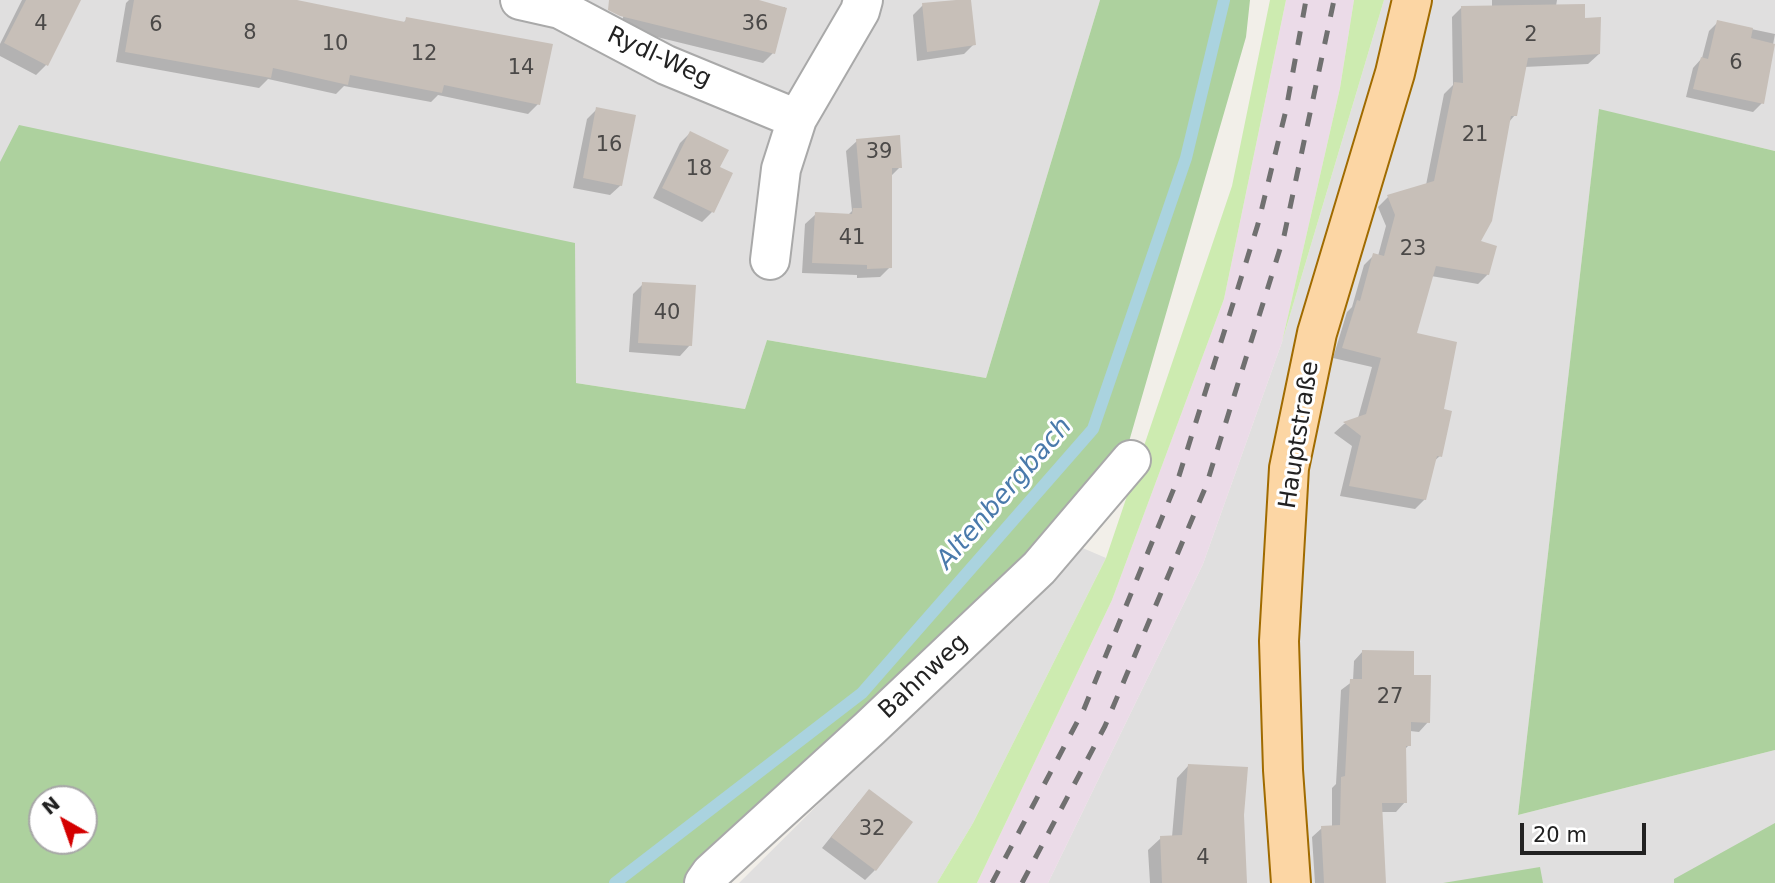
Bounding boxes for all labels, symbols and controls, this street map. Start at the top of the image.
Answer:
house number: 4 [34,12,48,38]
house number: 36 [742,12,768,38]
house number: 6 [149,13,163,39]
house number: 8 [243,21,257,47]
street label: Rydl-Weg [602,21,716,95]
house number: 2 [1524,23,1538,49]
house number: 10 [322,32,348,58]
house number: 12 [411,42,437,68]
house number: 6 [1729,51,1743,77]
house number: 14 [508,56,534,82]
house number: 21 [1462,123,1488,149]
house number: 16 [596,133,622,159]
house number: 39 [866,140,892,166]
house number: 18 [686,157,712,183]
house number: 41 [839,226,865,252]
house number: 23 [1400,237,1426,263]
house number: 40 [654,301,680,327]
street label: Hauptstraße [1274,359,1326,511]
water label: Altenbergbach [931,412,1079,576]
street label: Bahnweg [874,629,974,725]
house number: 27 [1377,685,1403,711]
north arrow [28,785,98,855]
text: N [38,792,64,819]
scale bar [1523,810,1649,854]
house number: 32 [859,817,885,843]
text: 20 m [1533,823,1587,847]
house number: 4 [1196,846,1210,872]

